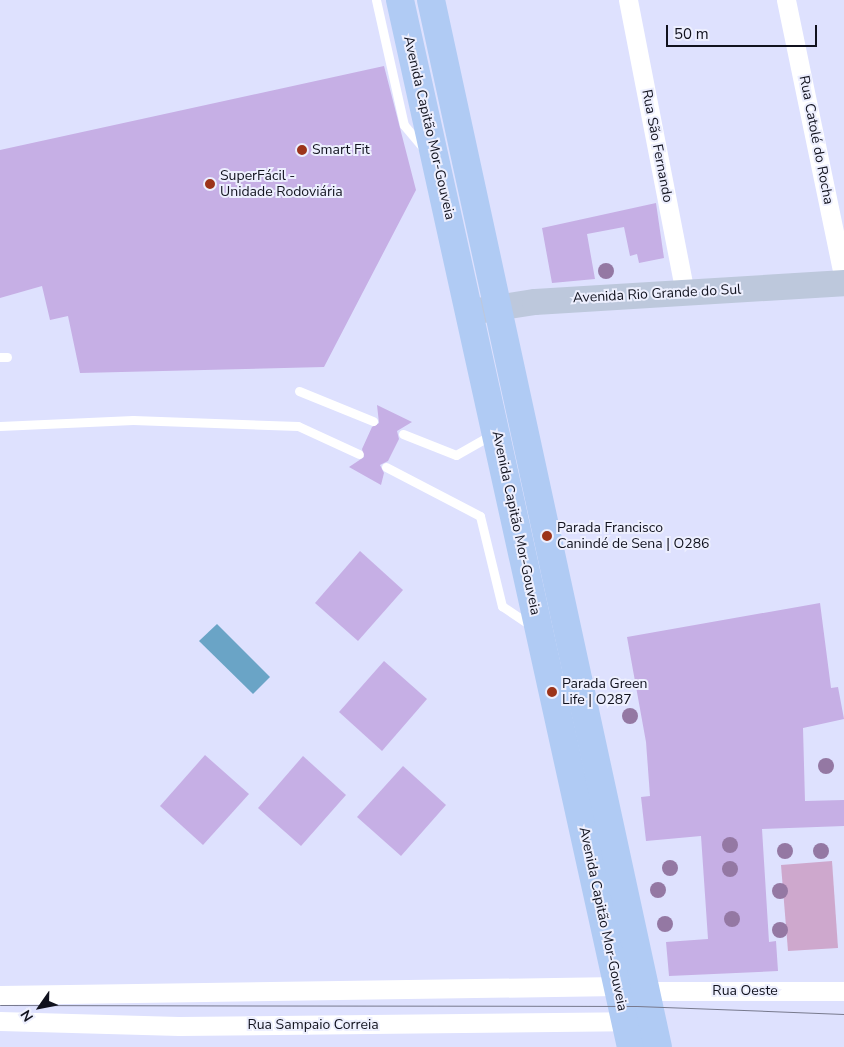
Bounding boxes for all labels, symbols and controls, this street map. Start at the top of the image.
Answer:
scale bar [669,15,820,47]
text: 50 m [674,24,709,44]
street label: Avenida Capitão Mor-Gouveia [400,35,458,221]
street label: Rua Catolé do Rocha [795,74,837,206]
street label: Rua São Fernando [638,88,676,204]
place label: Smart Fit [312,142,370,158]
marker: Smart Fit [296,144,308,156]
place label: SuperFácil - Unidade Rodoviária [220,168,343,200]
marker: SuperFácil - Unidade Rodoviária [204,178,216,190]
street label: Avenida Rio Grande do Sul [572,281,742,307]
street label: Avenida Capitão Mor-Gouveia [488,429,544,617]
place label: Parada Francisco Canindé de Sena | O286 [557,520,709,552]
marker: Parada Francisco Canindé de Sena | O286 [541,530,553,542]
place label: Parada Green Life | O287 [562,676,647,709]
marker: Parada Green Life | O287 [546,686,558,698]
street label: Avenida Capitão Mor-Gouveia [575,825,631,1013]
north arrow [15,982,65,1032]
street label: Rua Oeste [712,983,778,999]
text: N [16,1006,38,1025]
street label: Rua Sampaio Correia [247,1017,379,1033]

